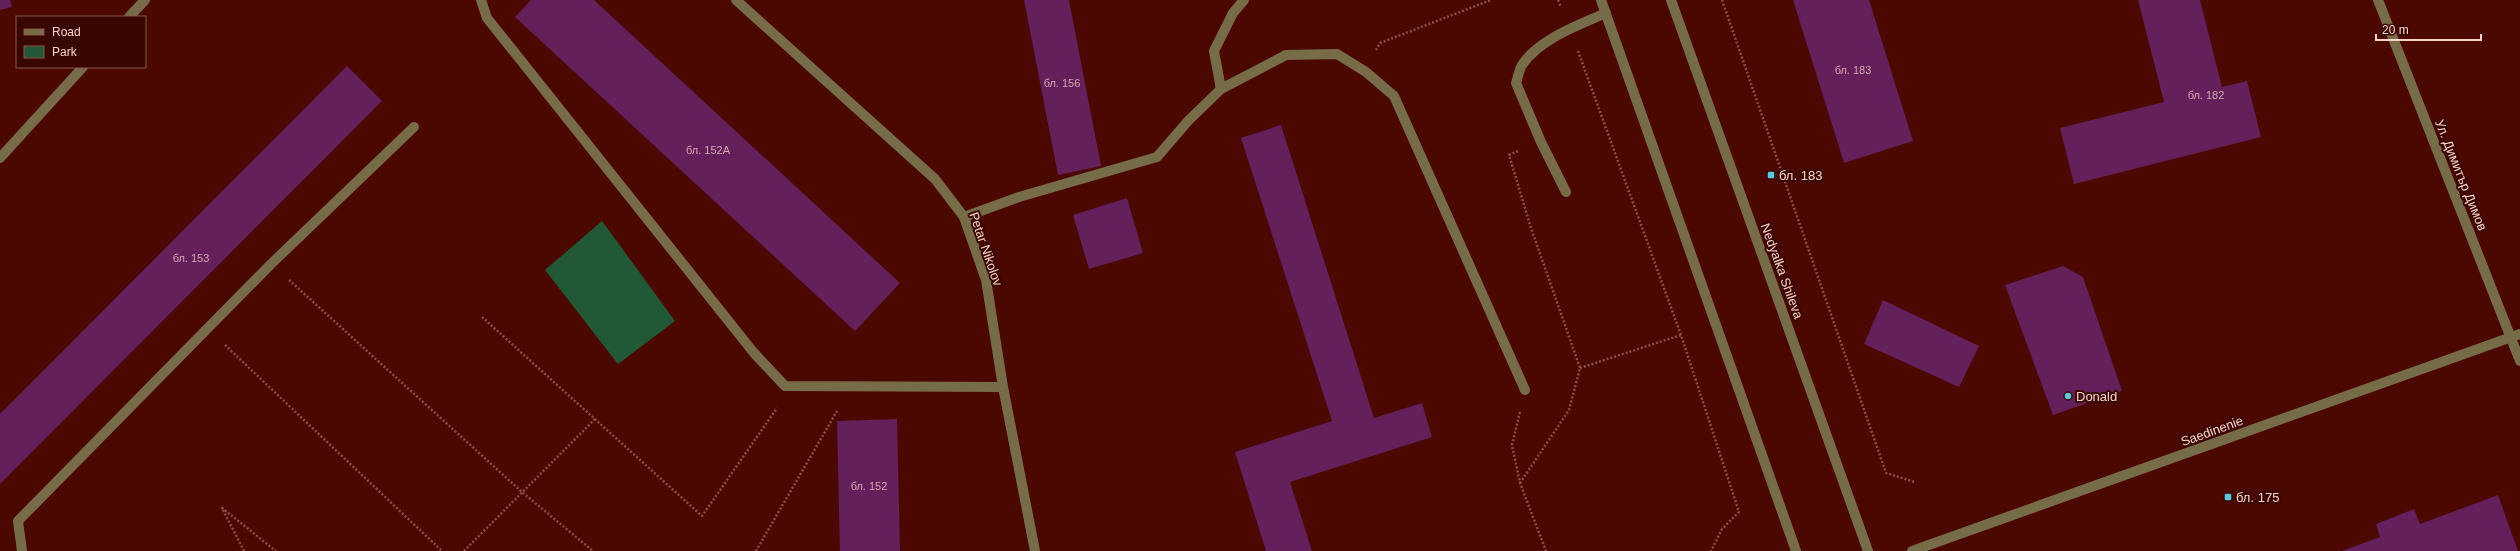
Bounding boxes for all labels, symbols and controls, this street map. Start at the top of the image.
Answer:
legend [16,16,146,68]
scale bar [2376,16,2481,42]
text: 20 m [2382,23,2409,37]
text: Road [52,25,81,39]
text: Park [52,45,78,59]
house number: бл. 183 [1835,64,1871,76]
house number: бл. 156 [1044,77,1080,89]
house number: бл. 182 [2188,89,2224,101]
street label: Ул. Димитър Димов [2432,117,2490,233]
house number: бл. 152А [686,144,731,156]
place label: бл. 183 [1779,168,1822,183]
marker: бл. 183 [1766,170,1776,180]
street label: Petar Nikolov [966,210,1006,288]
street label: Nedyalka Shileva [1758,221,1806,321]
house number: бл. 153 [173,252,209,264]
place label: Donald [2076,389,2117,404]
marker: Donald [2063,391,2073,401]
street label: Saedinenie [2179,413,2245,449]
house number: бл. 152 [851,480,887,492]
place label: бл. 175 [2236,490,2279,505]
marker: бл. 175 [2223,492,2233,502]

